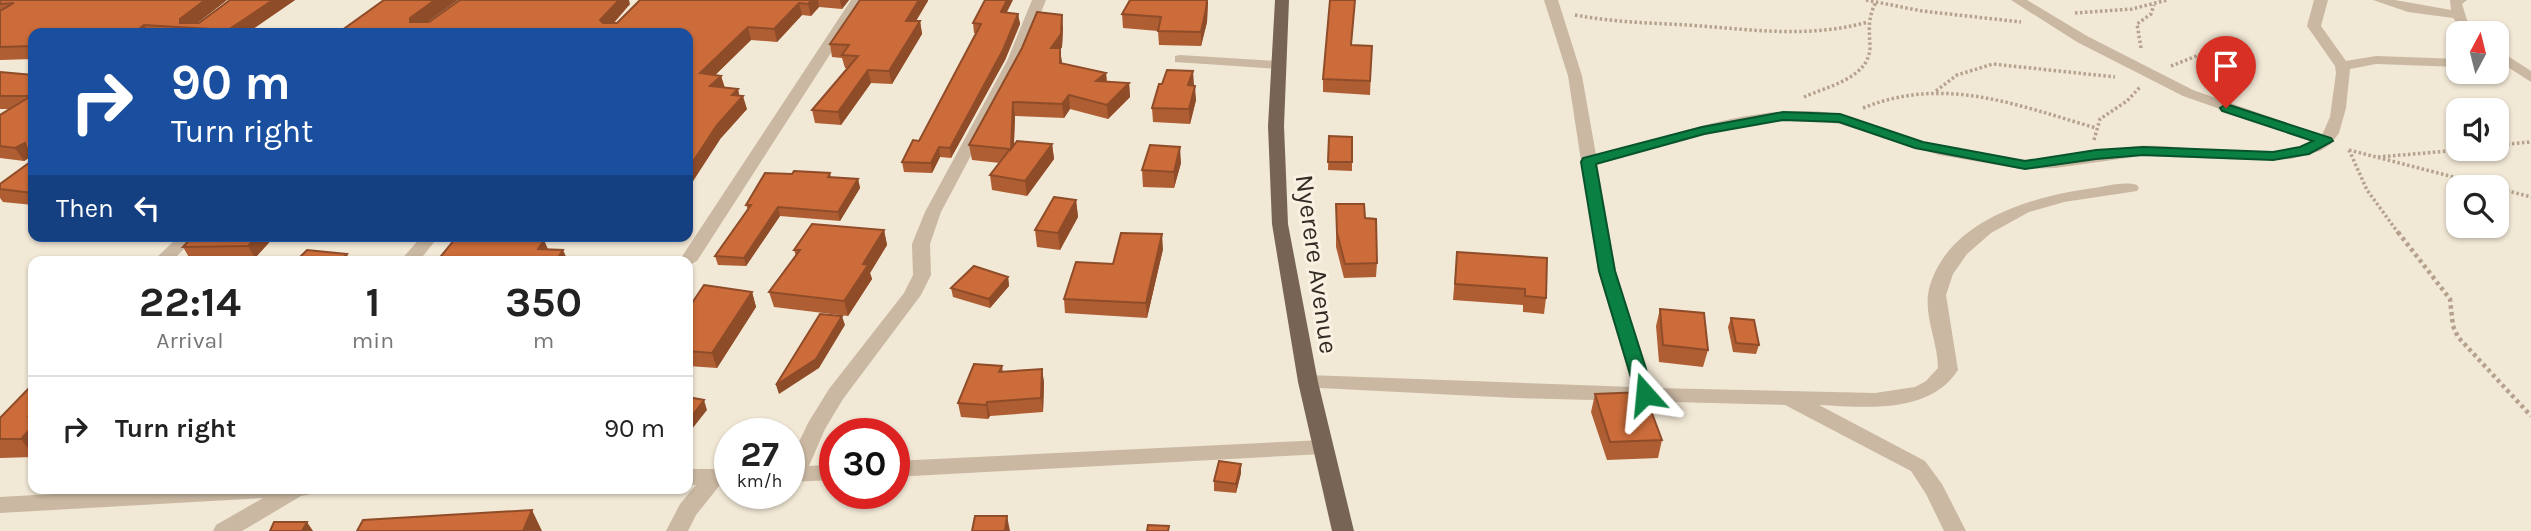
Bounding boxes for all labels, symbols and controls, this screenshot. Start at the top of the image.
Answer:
north arrow [2446,21,2510,84]
map controls [2446,21,2509,238]
pin [2196,36,2256,108]
icon: arrive [2207,47,2245,85]
text: 90 m [171,54,291,111]
icon: right [56,56,147,147]
button: sound [2446,98,2509,161]
text: Turn right [171,113,313,150]
street label: Nyerere Avenue [1289,173,1344,356]
button: search [2446,175,2509,238]
icon: left [128,189,166,227]
text: Then [56,193,114,224]
text: 22:14 [139,277,241,327]
text: 1 [365,277,380,327]
text: 350 [505,277,582,327]
text: Arrival [156,327,224,354]
text: min [352,327,394,354]
text: m [533,327,554,354]
position arrow [1608,357,1682,431]
icon: right [56,410,94,448]
text: Turn right [115,413,236,444]
text: 90 m [604,413,665,444]
speed limit sign: 30 [819,418,910,509]
text: 27 [740,434,779,475]
text: km/h [737,470,782,492]

